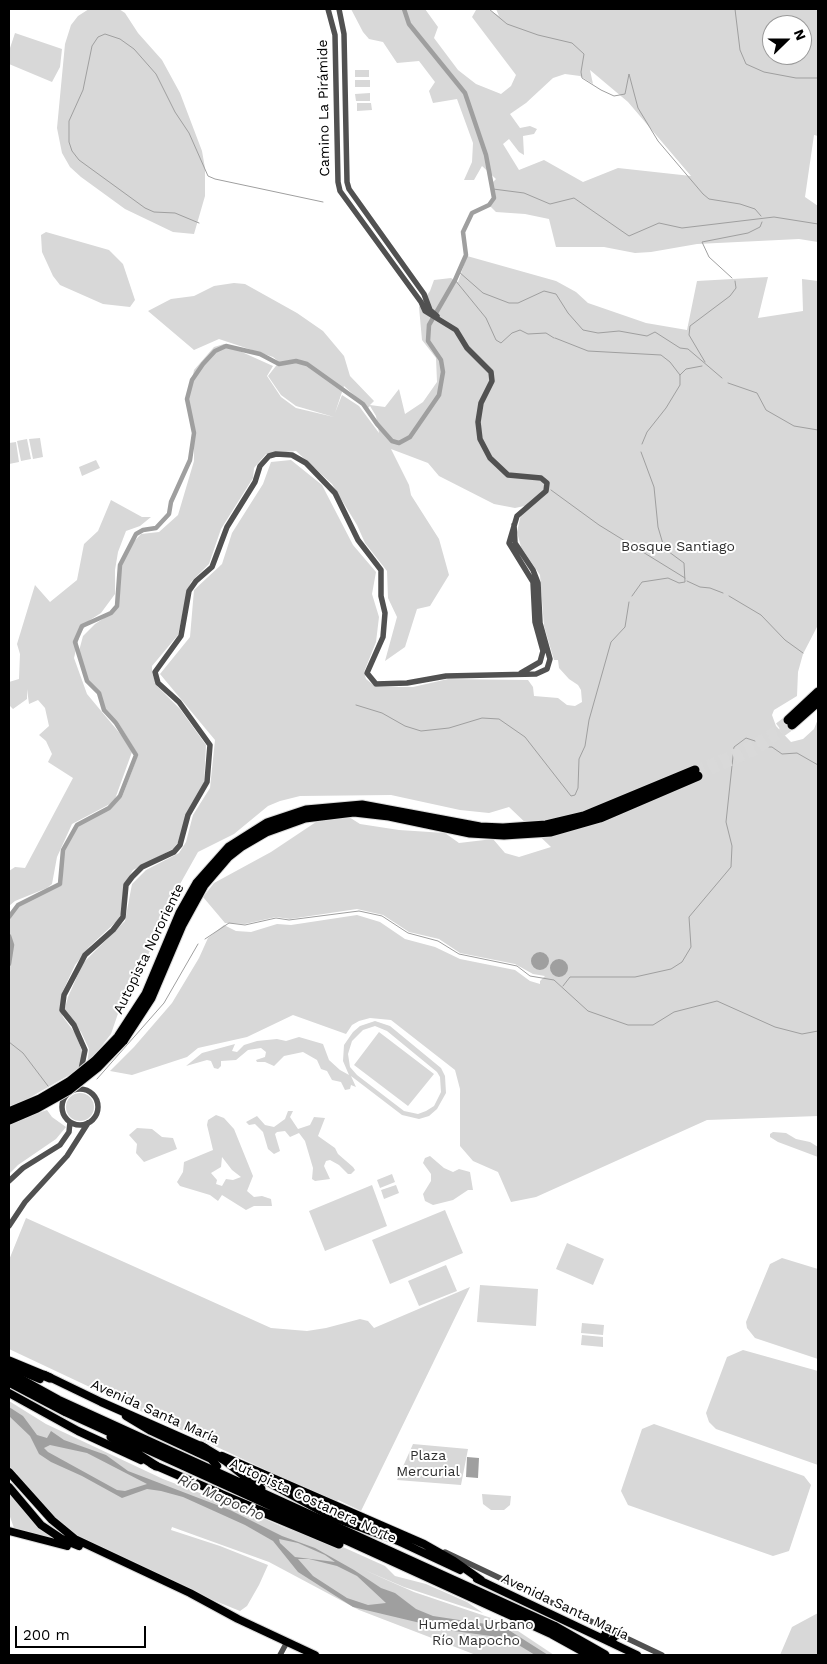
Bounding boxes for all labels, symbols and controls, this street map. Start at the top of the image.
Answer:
north arrow [762,15,812,65]
text: N [791,27,809,43]
street label: Camino La Pirámide [314,39,334,177]
park label: Bosque Santiago [621,539,735,555]
street label: Autopista Nororiente [110,881,188,1017]
street label: Avenida Santa María [88,1376,222,1448]
park label: Plaza Mercurial [396,1448,460,1480]
street label: Autopista Costanera Norte [227,1455,399,1547]
water label: Río Mapocho [175,1471,267,1525]
street label: Avenida Santa María [498,1570,632,1644]
scale bar [18,1616,149,1648]
park label: Humedal Urbano Río Mapocho [418,1617,534,1650]
text: 200 m [23,1626,70,1644]

